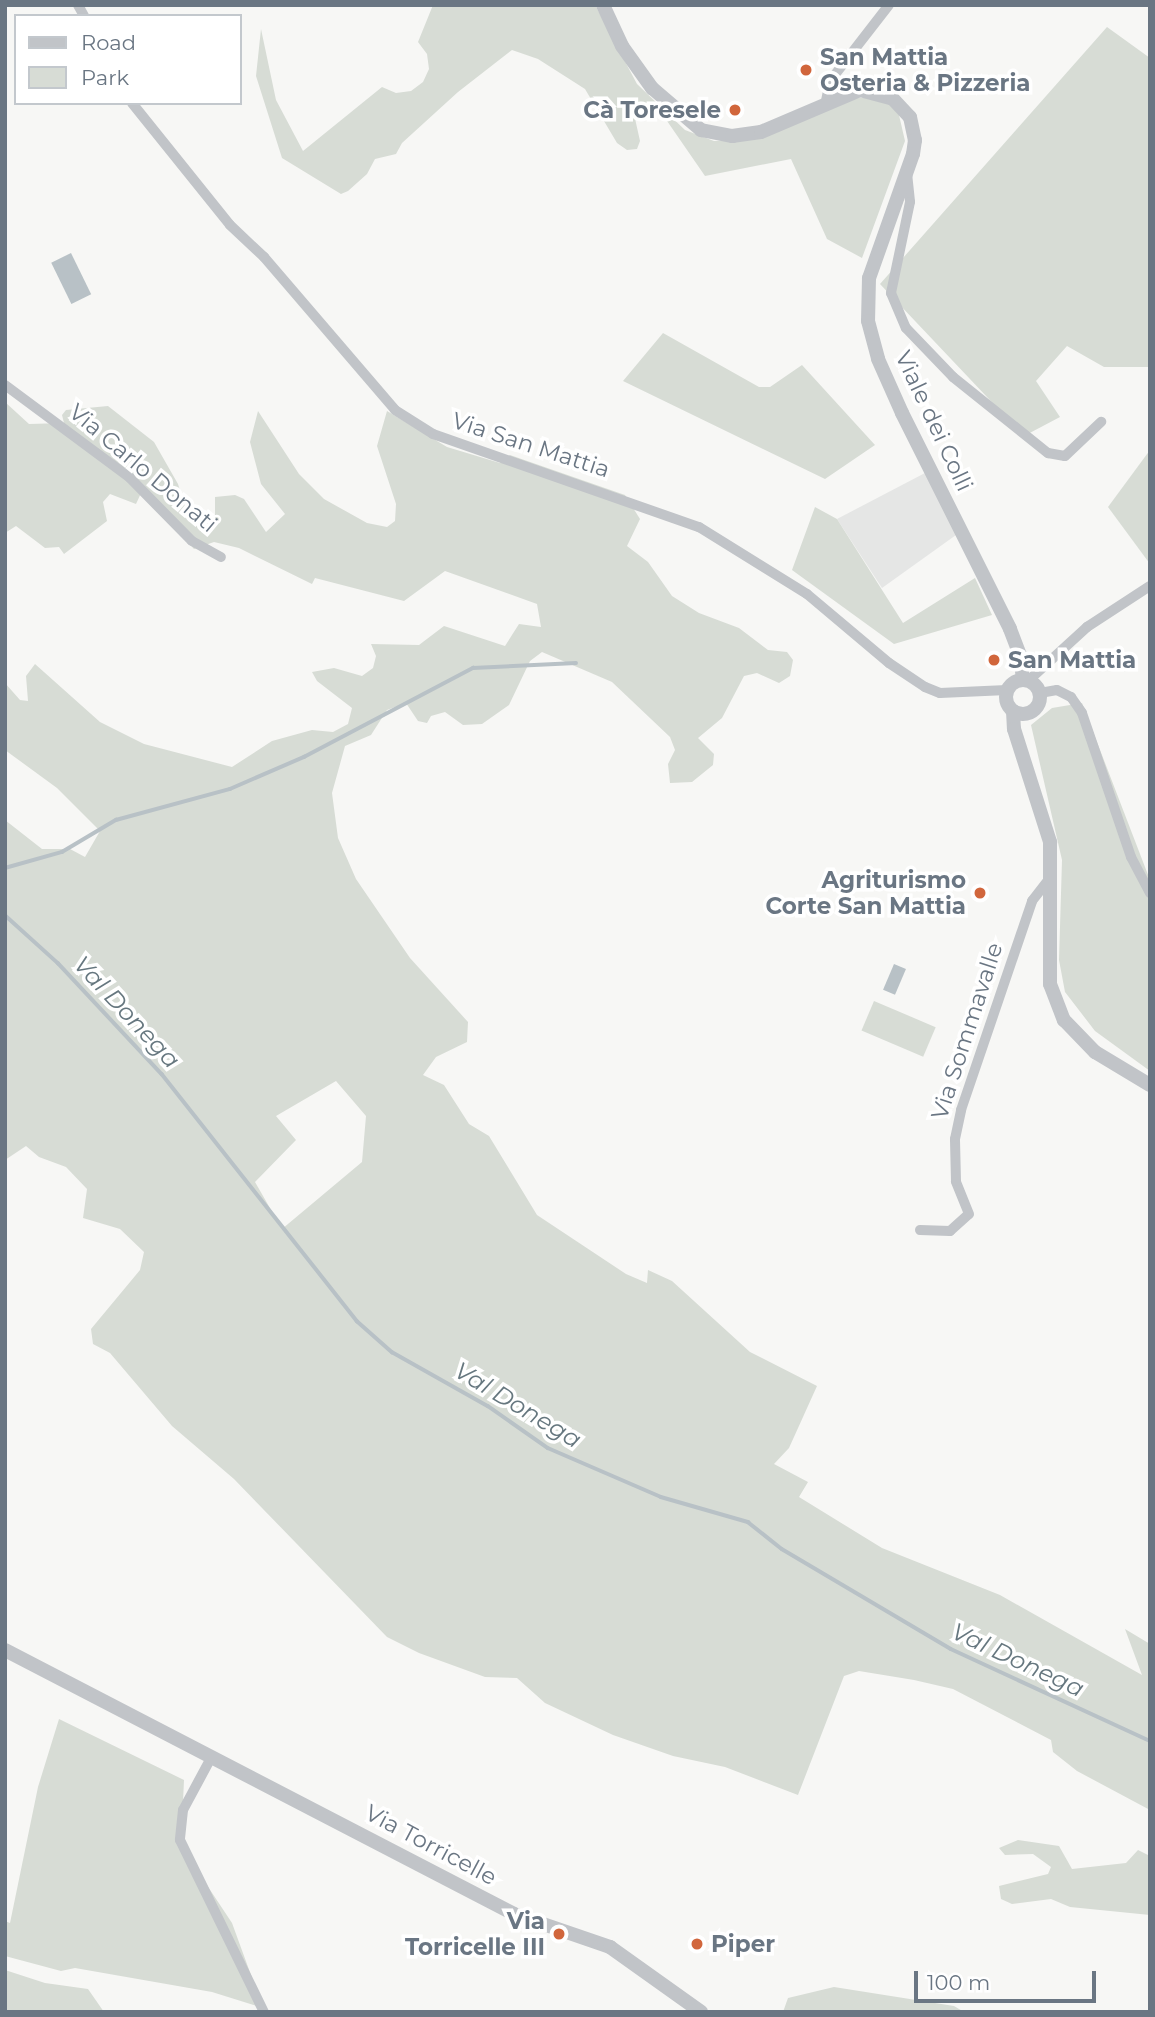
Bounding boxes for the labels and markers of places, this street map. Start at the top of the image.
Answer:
place label: San Mattia Osteria & Pizzeria [820,43,1030,97]
marker: San Mattia Osteria & Pizzeria [798,62,814,78]
place label: Cà Toresele [583,96,721,124]
marker: Cà Toresele [727,102,743,118]
place label: San Mattia [1008,646,1136,674]
marker: San Mattia [986,652,1002,668]
place label: Agriturismo Corte San Mattia [766,866,966,920]
marker: Agriturismo Corte San Mattia [972,885,988,901]
place label: Via Torricelle III [405,1907,545,1961]
marker: Via Torricelle III [551,1926,567,1942]
place label: Piper [711,1930,775,1958]
marker: Piper [689,1936,705,1952]

